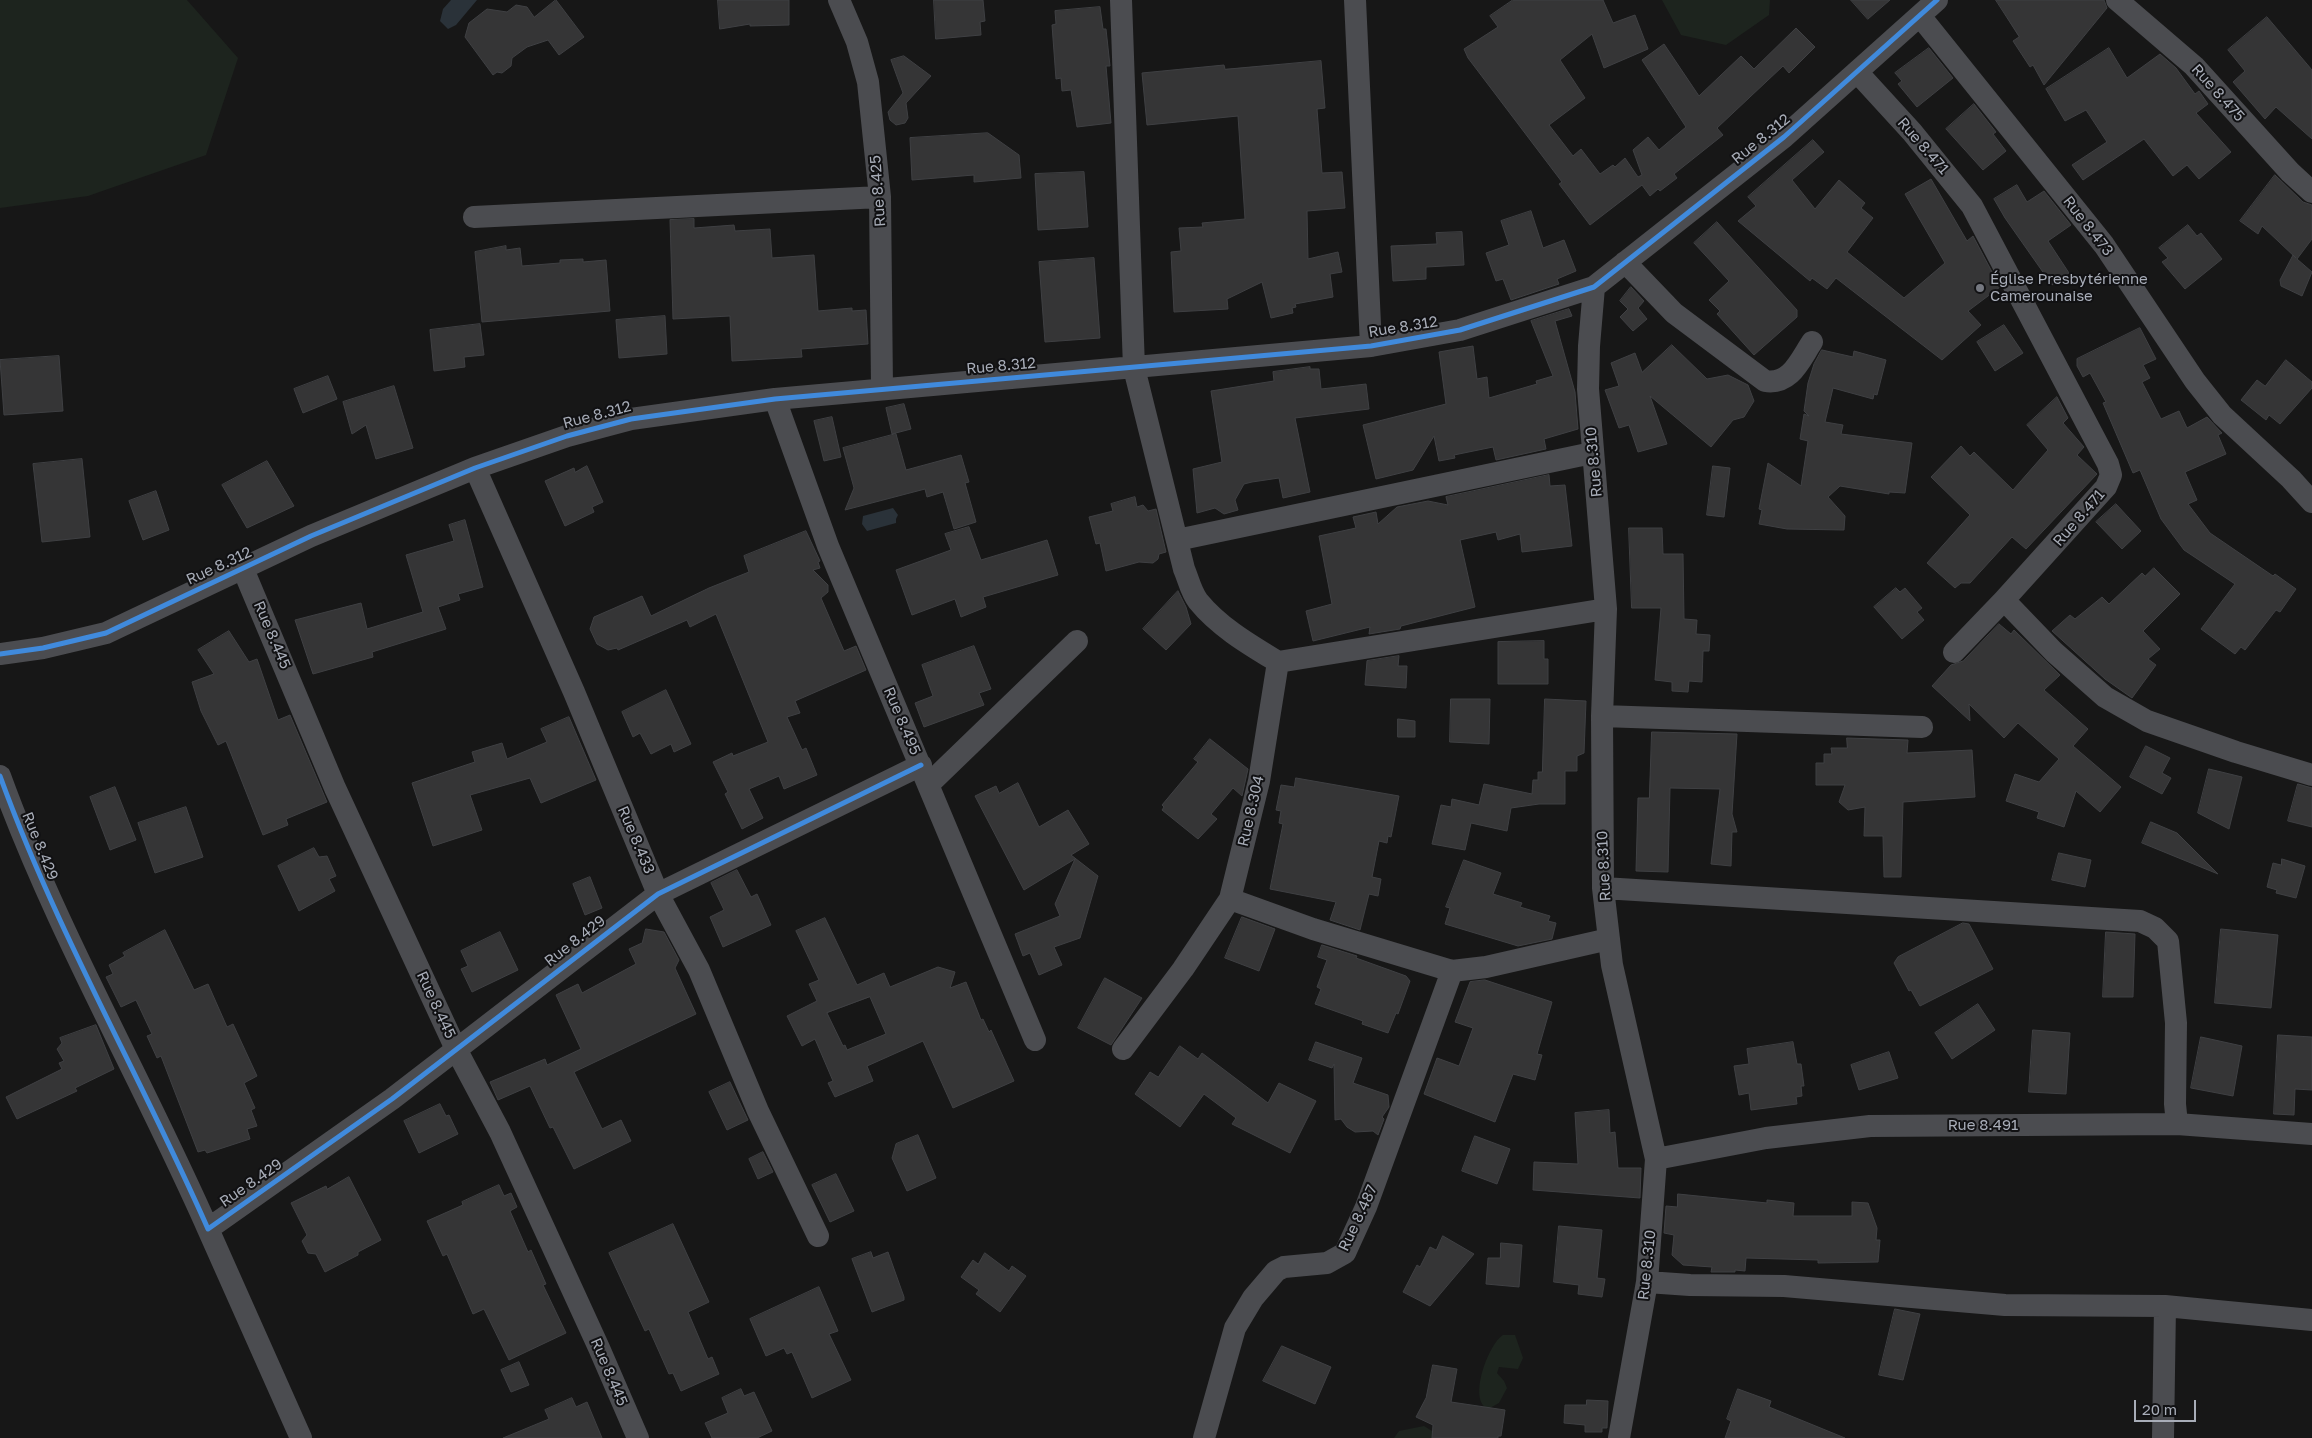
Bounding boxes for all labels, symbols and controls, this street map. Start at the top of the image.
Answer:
street label: Rue 8.475 [2188,61,2248,125]
street label: Rue 8.312 [1728,110,1794,168]
street label: Rue 8.471 [1893,114,1953,178]
street label: Rue 8.425 [867,155,889,227]
street label: Rue 8.473 [2059,193,2117,259]
place label: Église Presbytérienne Camerounaise [1990,270,2148,305]
marker: Église Presbytérienne Camerounaise [1974,282,1986,294]
street label: Rue 8.312 [1367,313,1439,341]
street label: Rue 8.312 [965,354,1037,378]
street label: Rue 8.312 [561,397,633,433]
street label: Rue 8.310 [1582,426,1606,498]
street label: Rue 8.471 [2049,486,2109,550]
street label: Rue 8.312 [184,543,254,589]
street label: Rue 8.445 [250,598,294,672]
street label: Rue 8.495 [880,684,924,758]
street label: Rue 8.304 [1234,774,1268,848]
street label: Rue 8.433 [614,803,658,877]
street label: Rue 8.429 [18,809,62,883]
street label: Rue 8.310 [1593,830,1615,902]
street label: Rue 8.429 [541,912,609,970]
street label: Rue 8.445 [413,969,459,1041]
street label: Rue 8.491 [1948,1116,2018,1134]
street label: Rue 8.429 [216,1155,286,1211]
street label: Rue 8.487 [1335,1182,1381,1254]
street label: Rue 8.310 [1634,1229,1660,1301]
street label: Rue 8.445 [587,1335,631,1409]
scale bar [2137,1390,2200,1422]
text: 20 m [2142,1400,2177,1418]

